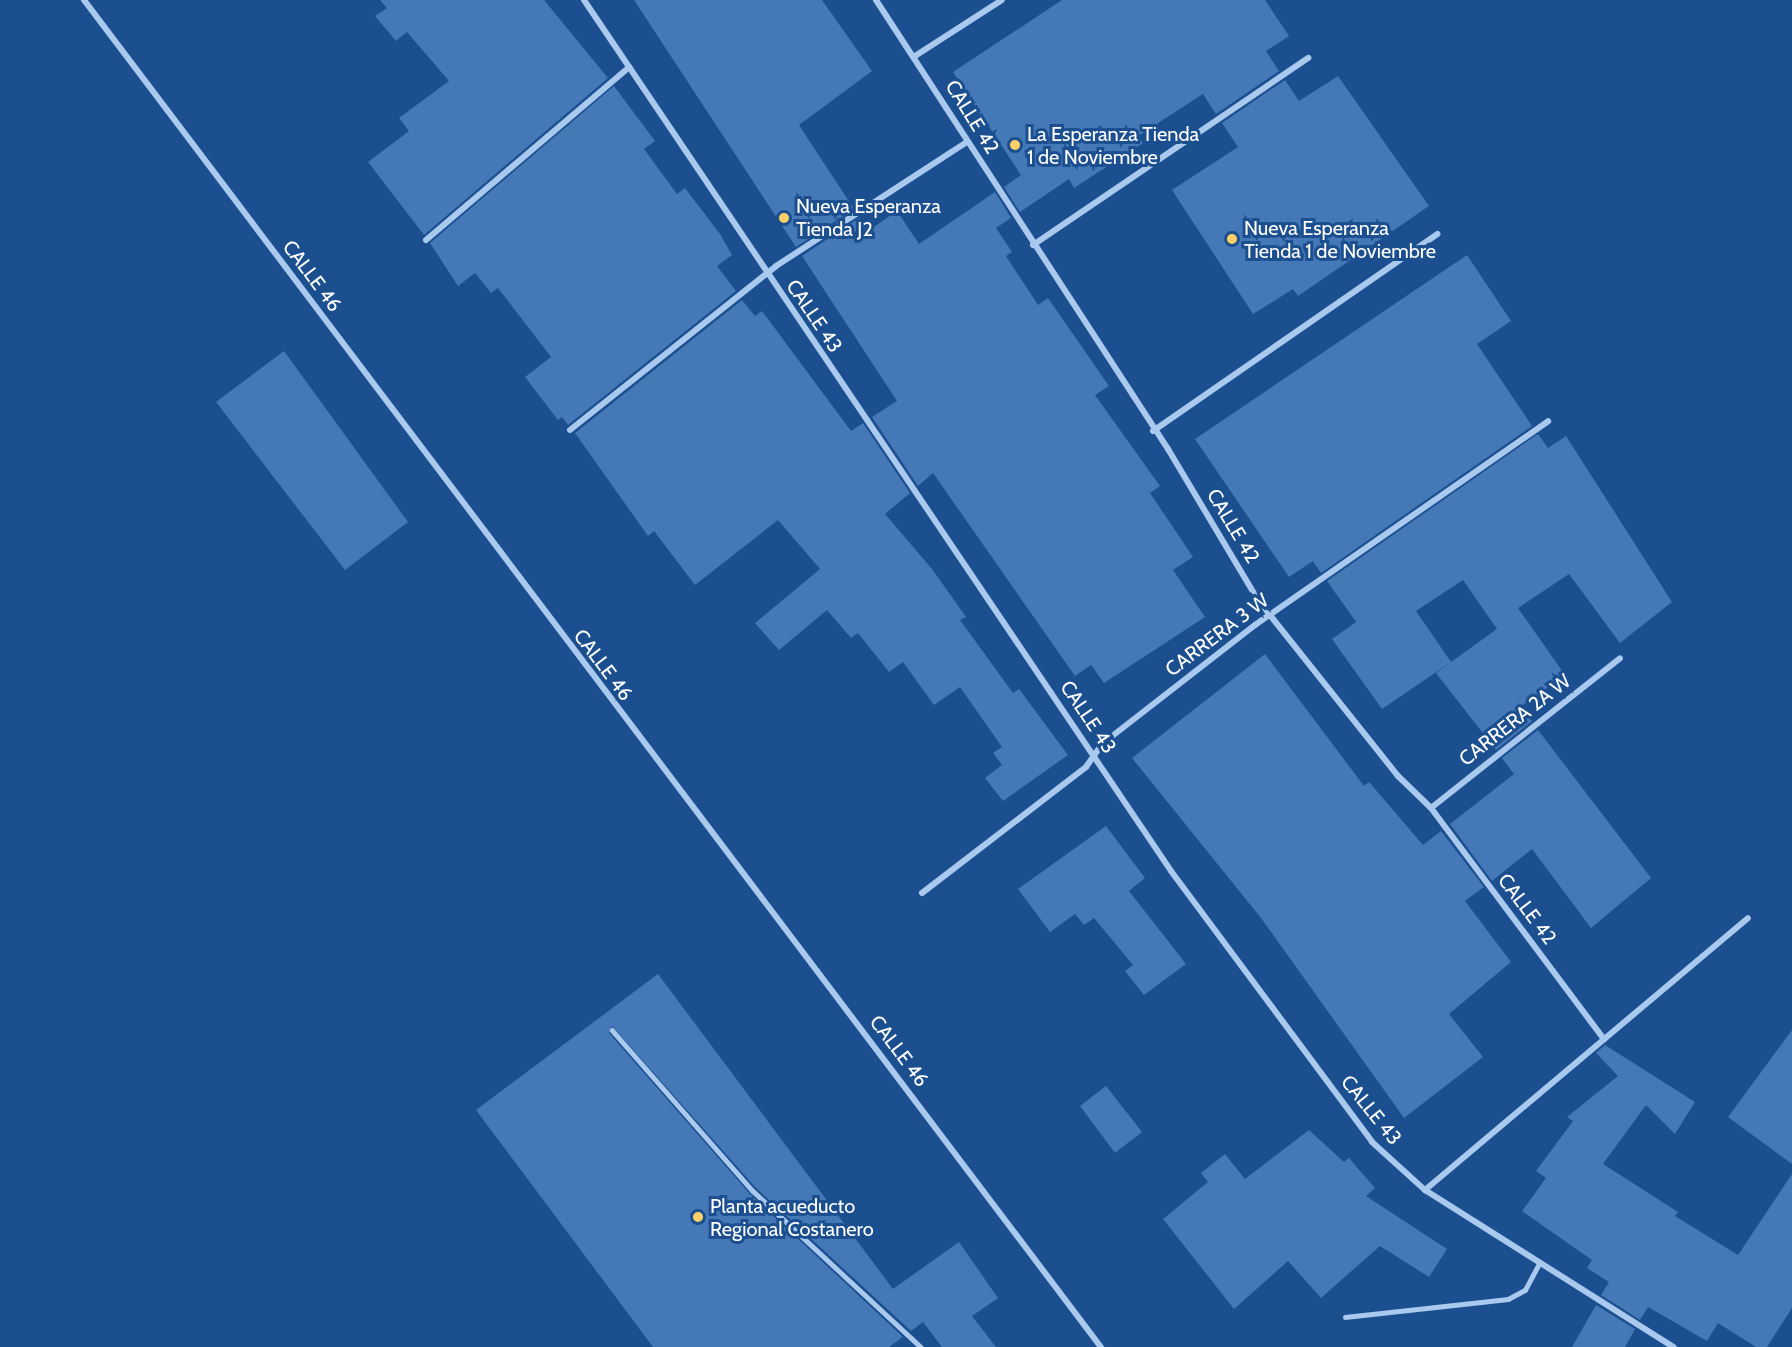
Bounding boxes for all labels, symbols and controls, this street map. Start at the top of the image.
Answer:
street label: CALLE 42 [940,76,1004,158]
place label: La Esperanza Tienda 1 de Noviembre [1027,122,1199,169]
marker: La Esperanza Tienda 1 de Noviembre [1008,138,1022,152]
place label: Nueva Esperanza Tienda J2 [796,195,941,242]
marker: Nueva Esperanza Tienda J2 [777,211,791,225]
place label: Nueva Esperanza Tienda 1 de Noviembre [1244,216,1436,263]
marker: Nueva Esperanza Tienda 1 de Noviembre [1225,232,1239,246]
street label: CALLE 46 [277,236,347,316]
street label: CALLE 43 [781,275,847,357]
street label: CALLE 42 [1202,485,1264,567]
street label: CARRERA 3 W [1161,588,1273,682]
street label: CALLE 46 [568,625,638,705]
street label: CARRERA 2A W [1454,669,1576,771]
street label: CALLE 43 [1055,676,1121,758]
street label: CALLE 42 [1493,869,1561,949]
street label: CALLE 46 [864,1011,934,1091]
street label: CALLE 43 [1336,1070,1406,1150]
place label: Planta acueducto Regional Costanero [710,1194,874,1241]
marker: Planta acueducto Regional Costanero [691,1210,705,1224]

